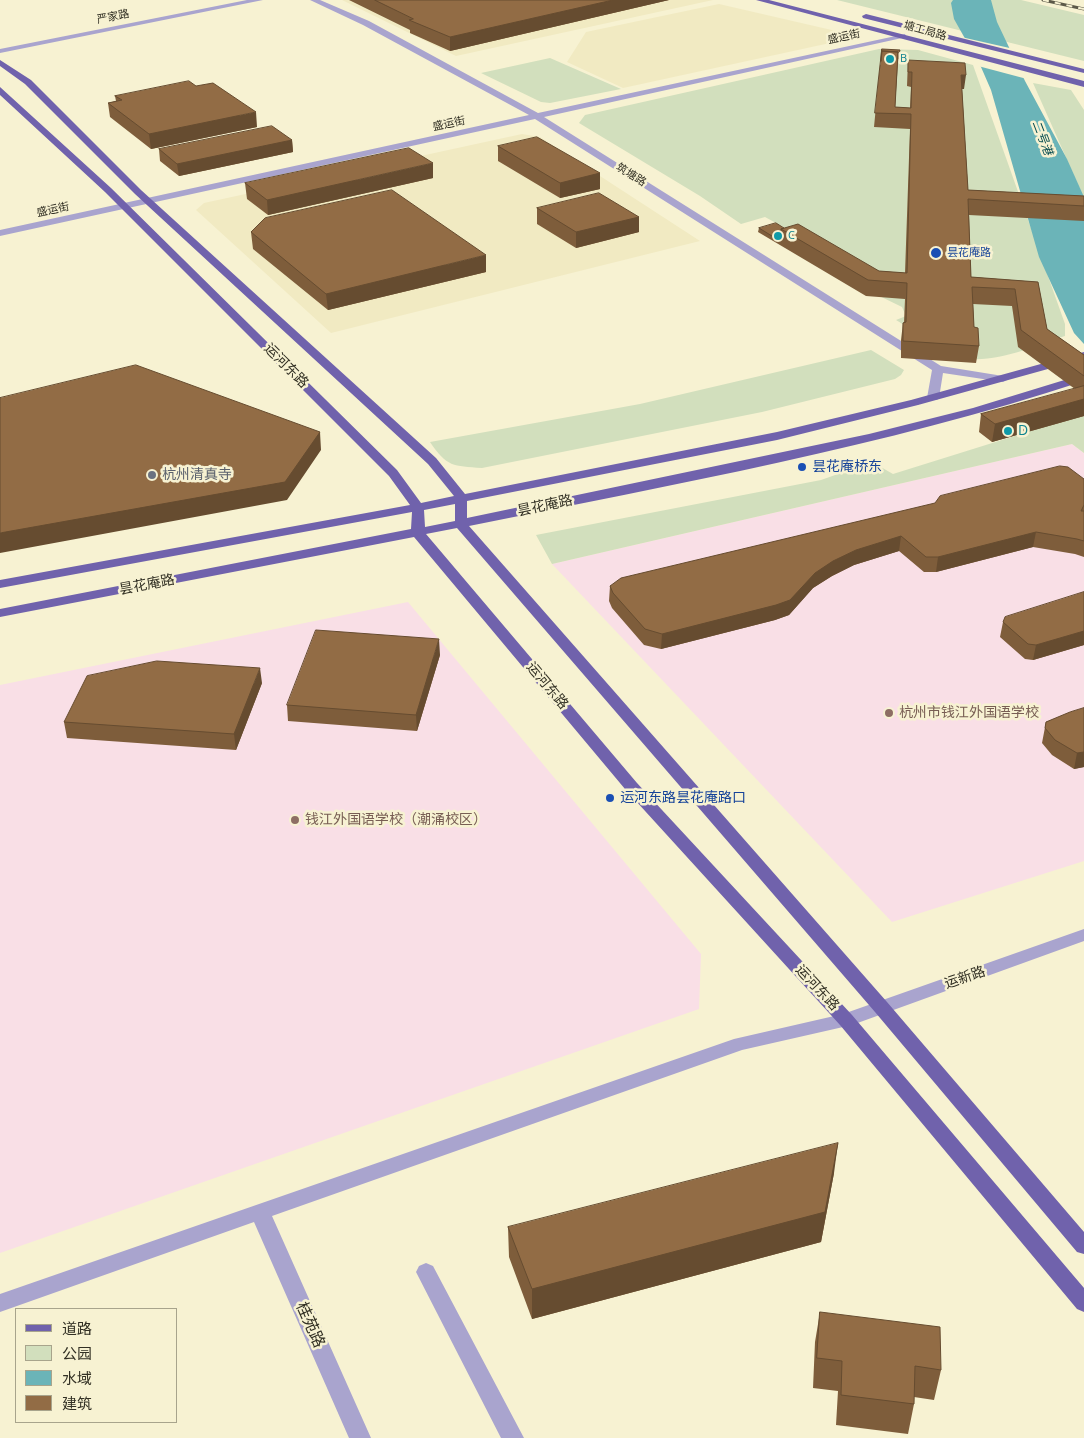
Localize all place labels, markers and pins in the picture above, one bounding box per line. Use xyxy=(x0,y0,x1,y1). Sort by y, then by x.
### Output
place label: B xyxy=(900,52,907,66)
marker: B xyxy=(884,53,896,65)
place label: C xyxy=(788,229,795,243)
marker: C xyxy=(772,230,784,242)
marker: 昙花庵路 xyxy=(929,246,943,260)
place label: 昙花庵路 xyxy=(947,246,991,260)
place label: D xyxy=(1018,423,1028,439)
marker: D xyxy=(1002,425,1014,437)
place label: 昙花庵桥东 xyxy=(812,459,882,475)
marker: 昙花庵桥东 xyxy=(796,461,808,473)
place label: 杭州清真寺 xyxy=(162,467,232,483)
marker: 杭州清真寺 xyxy=(146,469,158,481)
place label: 杭州市钱江外国语学校 xyxy=(899,705,1039,721)
marker: 杭州市钱江外国语学校 xyxy=(883,707,895,719)
place label: 运河东路昙花庵路口 xyxy=(620,790,746,806)
marker: 运河东路昙花庵路口 xyxy=(604,792,616,804)
place label: 钱江外国语学校（潮涌校区） xyxy=(305,812,487,828)
marker: 钱江外国语学校（潮涌校区） xyxy=(289,814,301,826)

